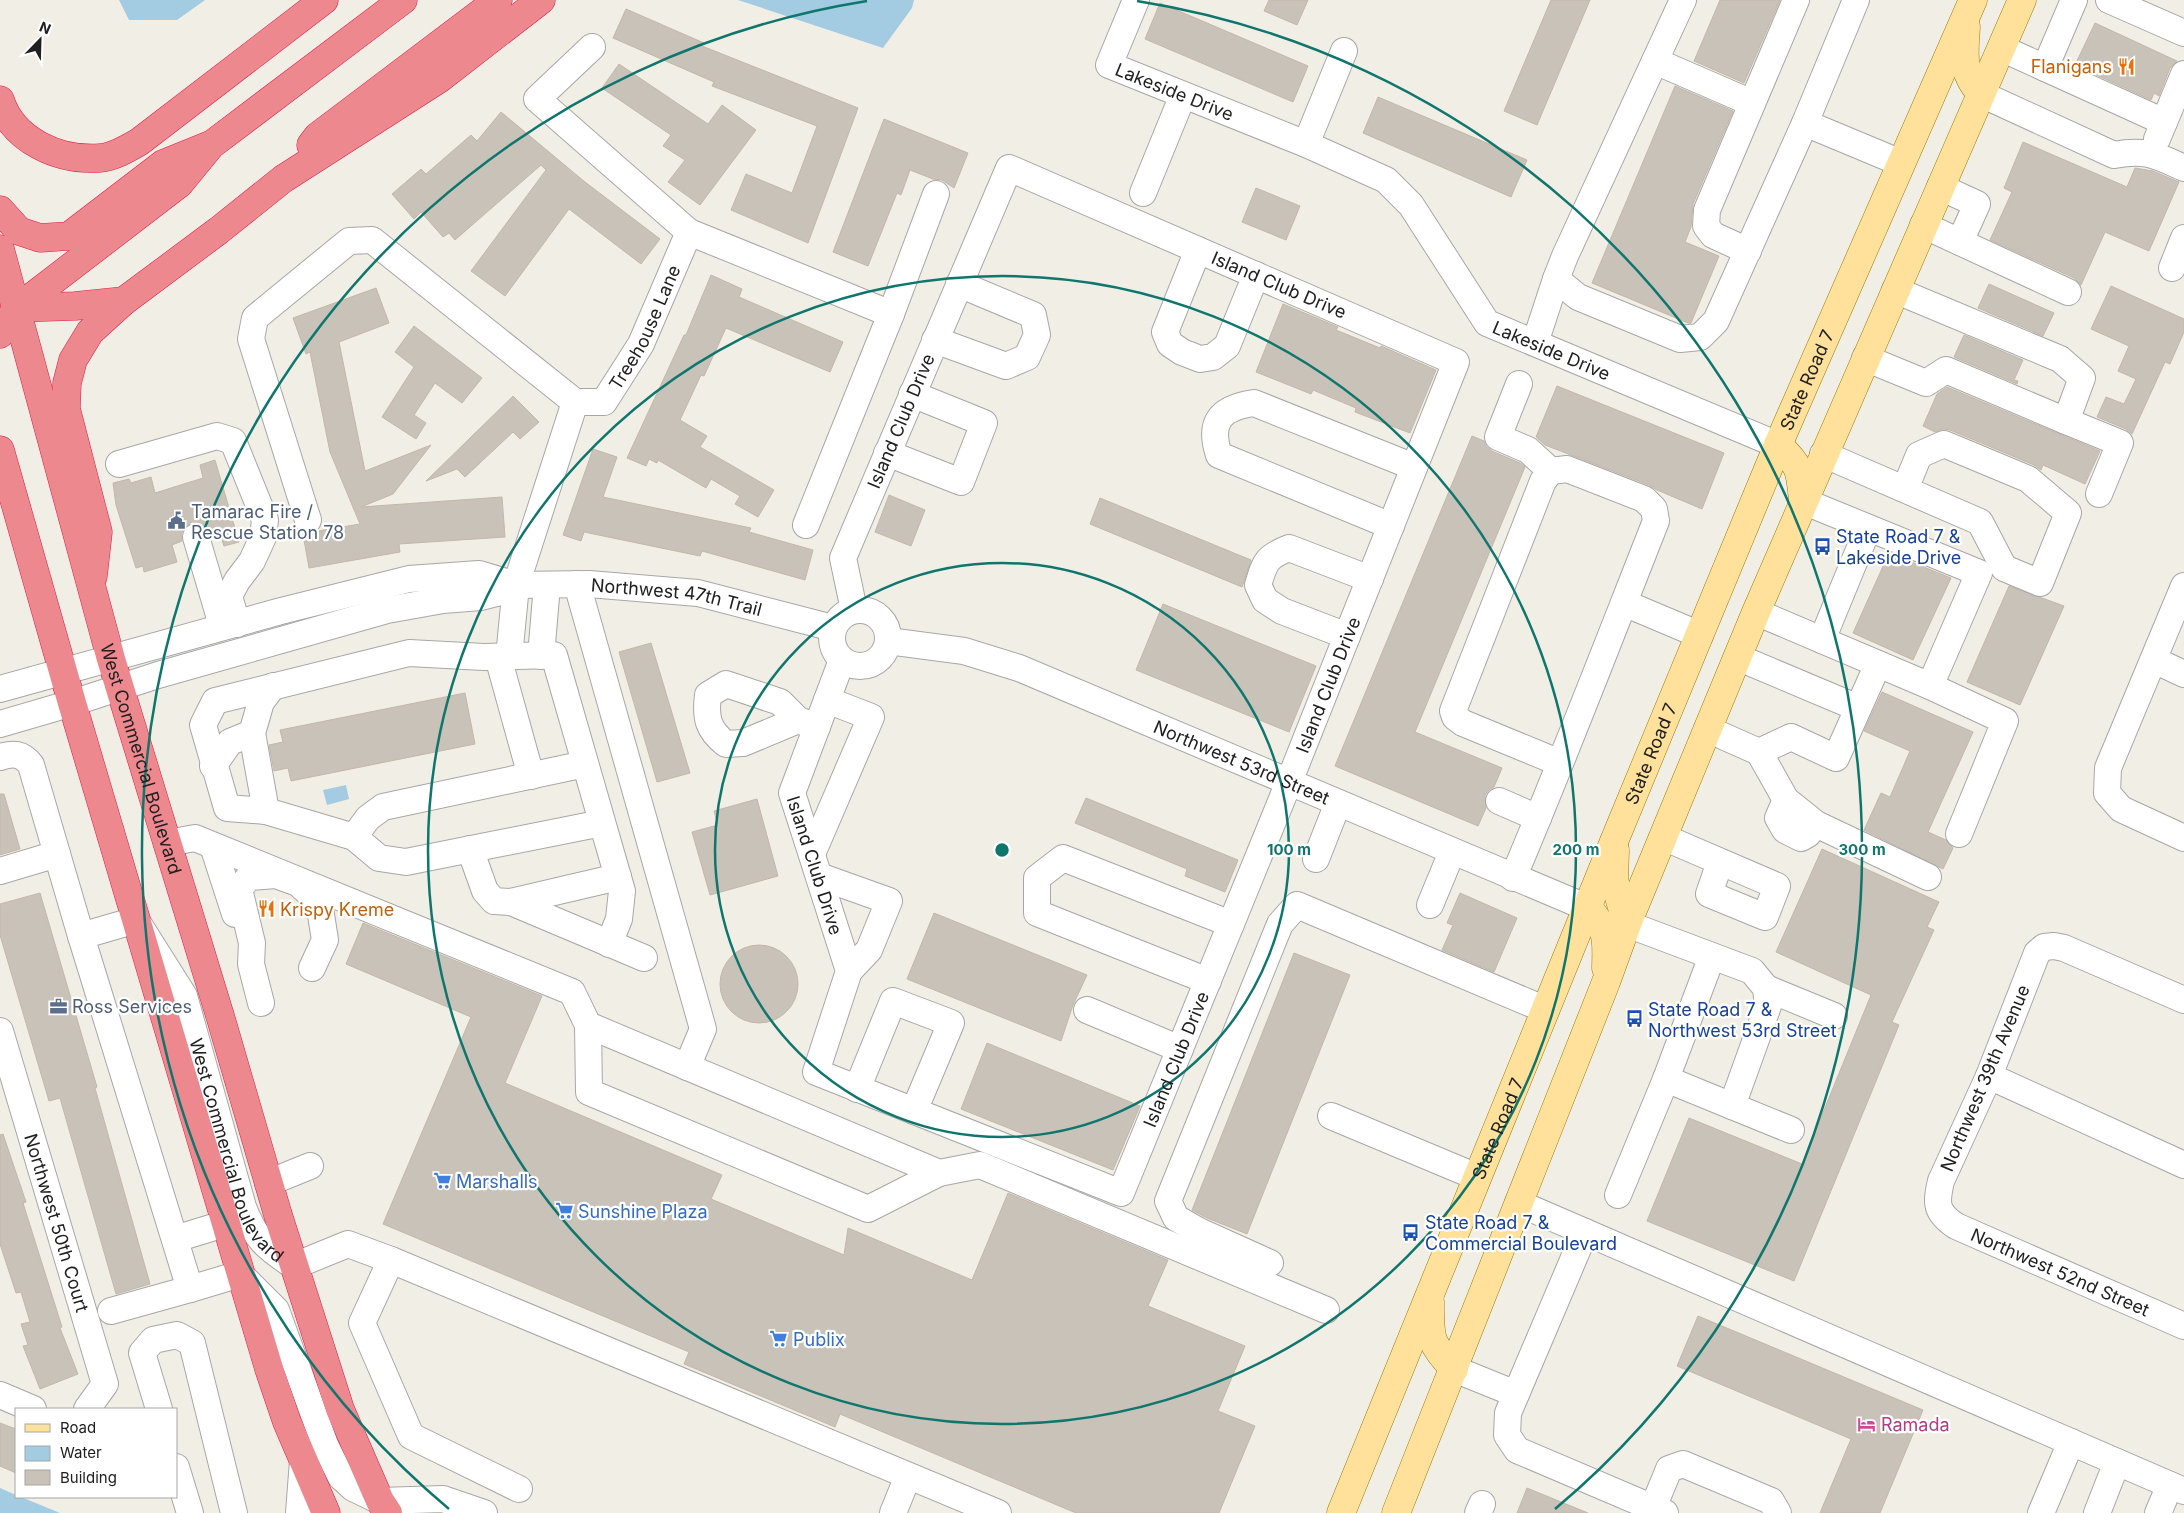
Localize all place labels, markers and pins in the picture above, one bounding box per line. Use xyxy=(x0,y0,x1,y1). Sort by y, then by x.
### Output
place label: Flanigans xyxy=(2031,56,2112,77)
restaurant icon: Flanigans xyxy=(2116,56,2136,76)
place label: Tamarac Fire / Rescue Station 78 xyxy=(191,501,344,543)
public building icon: Tamarac Fire / Rescue Station 78 xyxy=(167,511,187,531)
place label: State Road 7 & Lakeside Drive xyxy=(1836,526,1961,568)
bus stop icon: State Road 7 & Lakeside Drive xyxy=(1812,536,1832,556)
centre of rings xyxy=(993,841,1011,859)
restaurant icon: Krispy Kreme xyxy=(256,899,276,919)
place label: Krispy Kreme xyxy=(280,899,394,920)
office icon: Ross Services xyxy=(48,996,68,1016)
place label: Ross Services xyxy=(72,996,192,1017)
place label: State Road 7 & Northwest 53rd Street xyxy=(1648,999,1837,1041)
bus stop icon: State Road 7 & Northwest 53rd Street xyxy=(1624,1009,1644,1029)
supermarket icon: Marshalls xyxy=(432,1171,452,1191)
place label: Marshalls xyxy=(456,1171,538,1192)
supermarket icon: Sunshine Plaza xyxy=(554,1201,574,1221)
place label: Sunshine Plaza xyxy=(578,1201,708,1222)
place label: State Road 7 & Commercial Boulevard xyxy=(1425,1212,1617,1254)
bus stop icon: State Road 7 & Commercial Boulevard xyxy=(1401,1222,1421,1242)
supermarket icon: Publix xyxy=(769,1329,789,1349)
place label: Publix xyxy=(793,1329,845,1350)
hotel icon: Ramada xyxy=(1857,1414,1877,1434)
place label: Ramada xyxy=(1881,1414,1950,1435)

